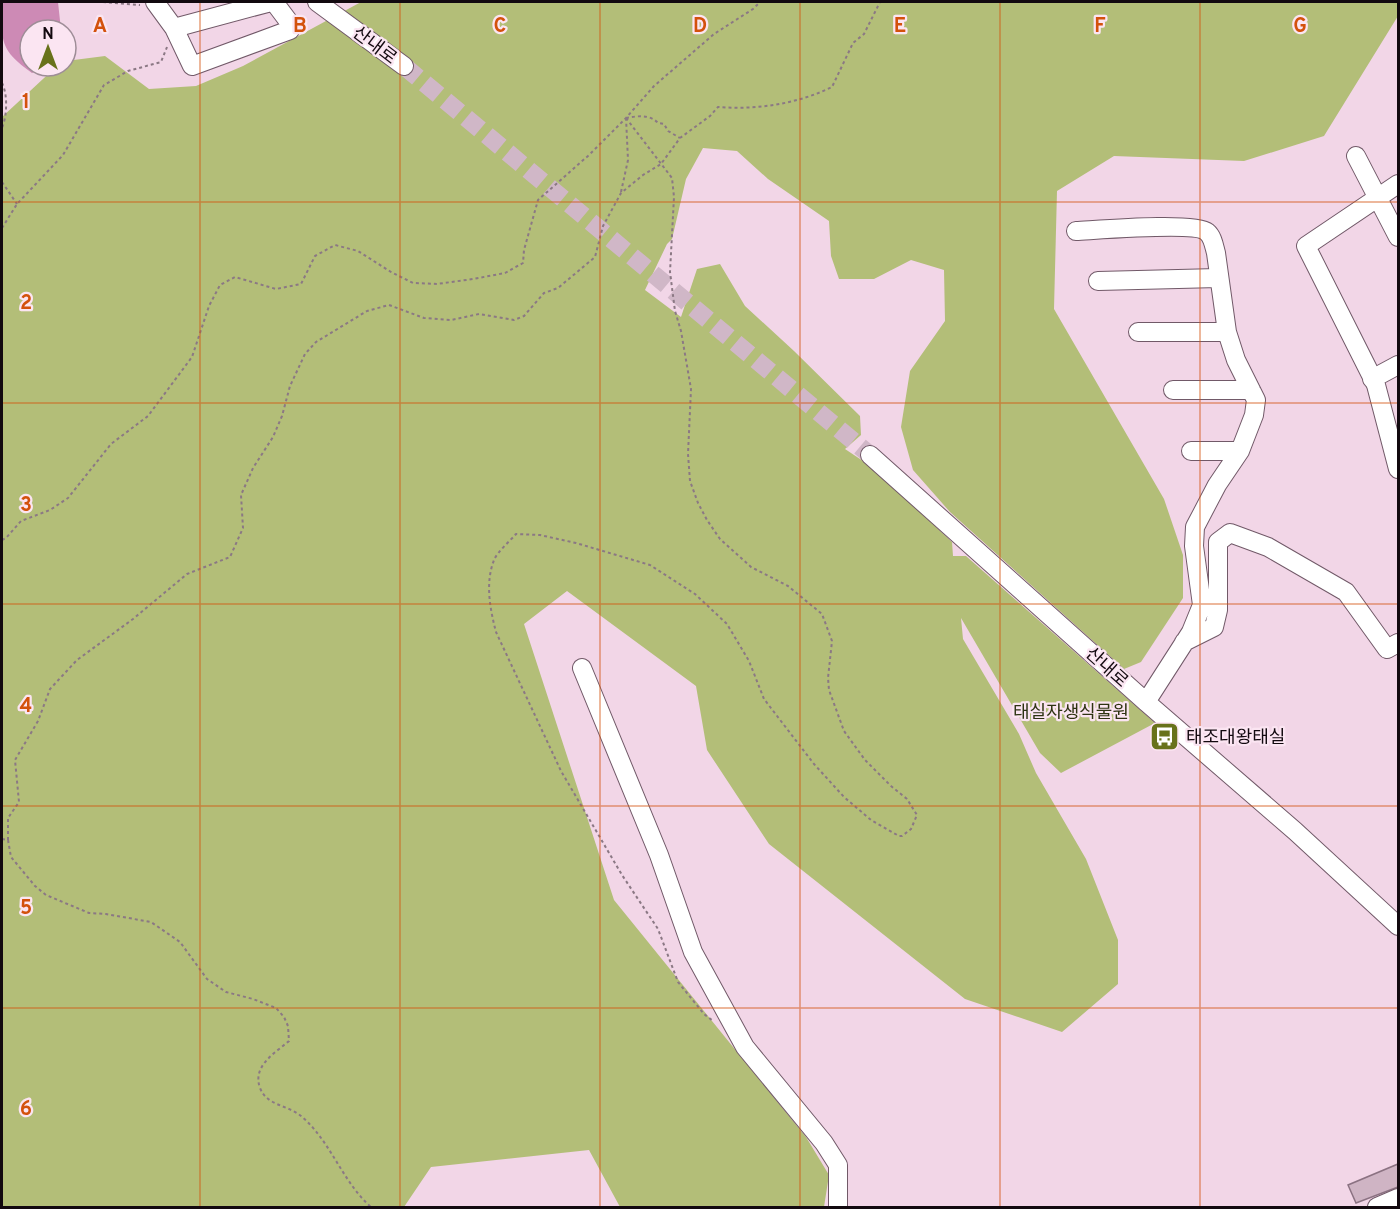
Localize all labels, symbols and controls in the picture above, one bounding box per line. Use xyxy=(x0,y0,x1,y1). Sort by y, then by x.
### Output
text: A xyxy=(93,14,107,40)
text: B xyxy=(293,14,307,40)
text: C xyxy=(494,14,506,40)
text: D xyxy=(693,14,707,40)
text: E xyxy=(894,14,906,40)
text: F xyxy=(1094,14,1106,40)
text: G xyxy=(1293,14,1307,40)
north arrow xyxy=(18,18,78,78)
street label: 산내로 xyxy=(347,22,401,70)
text: N xyxy=(42,25,54,45)
text: 1 xyxy=(22,90,30,116)
text: 2 xyxy=(20,291,32,317)
text: 3 xyxy=(20,493,32,519)
street label: 산내로 xyxy=(1080,643,1132,693)
text: 4 xyxy=(20,694,32,720)
park label: 태실자생식물원 xyxy=(1013,702,1129,725)
bus stop icon: 태조대왕태실 xyxy=(1149,721,1181,753)
place label: 태조대왕태실 xyxy=(1186,727,1285,750)
text: 5 xyxy=(20,896,32,922)
text: 6 xyxy=(20,1097,32,1123)

